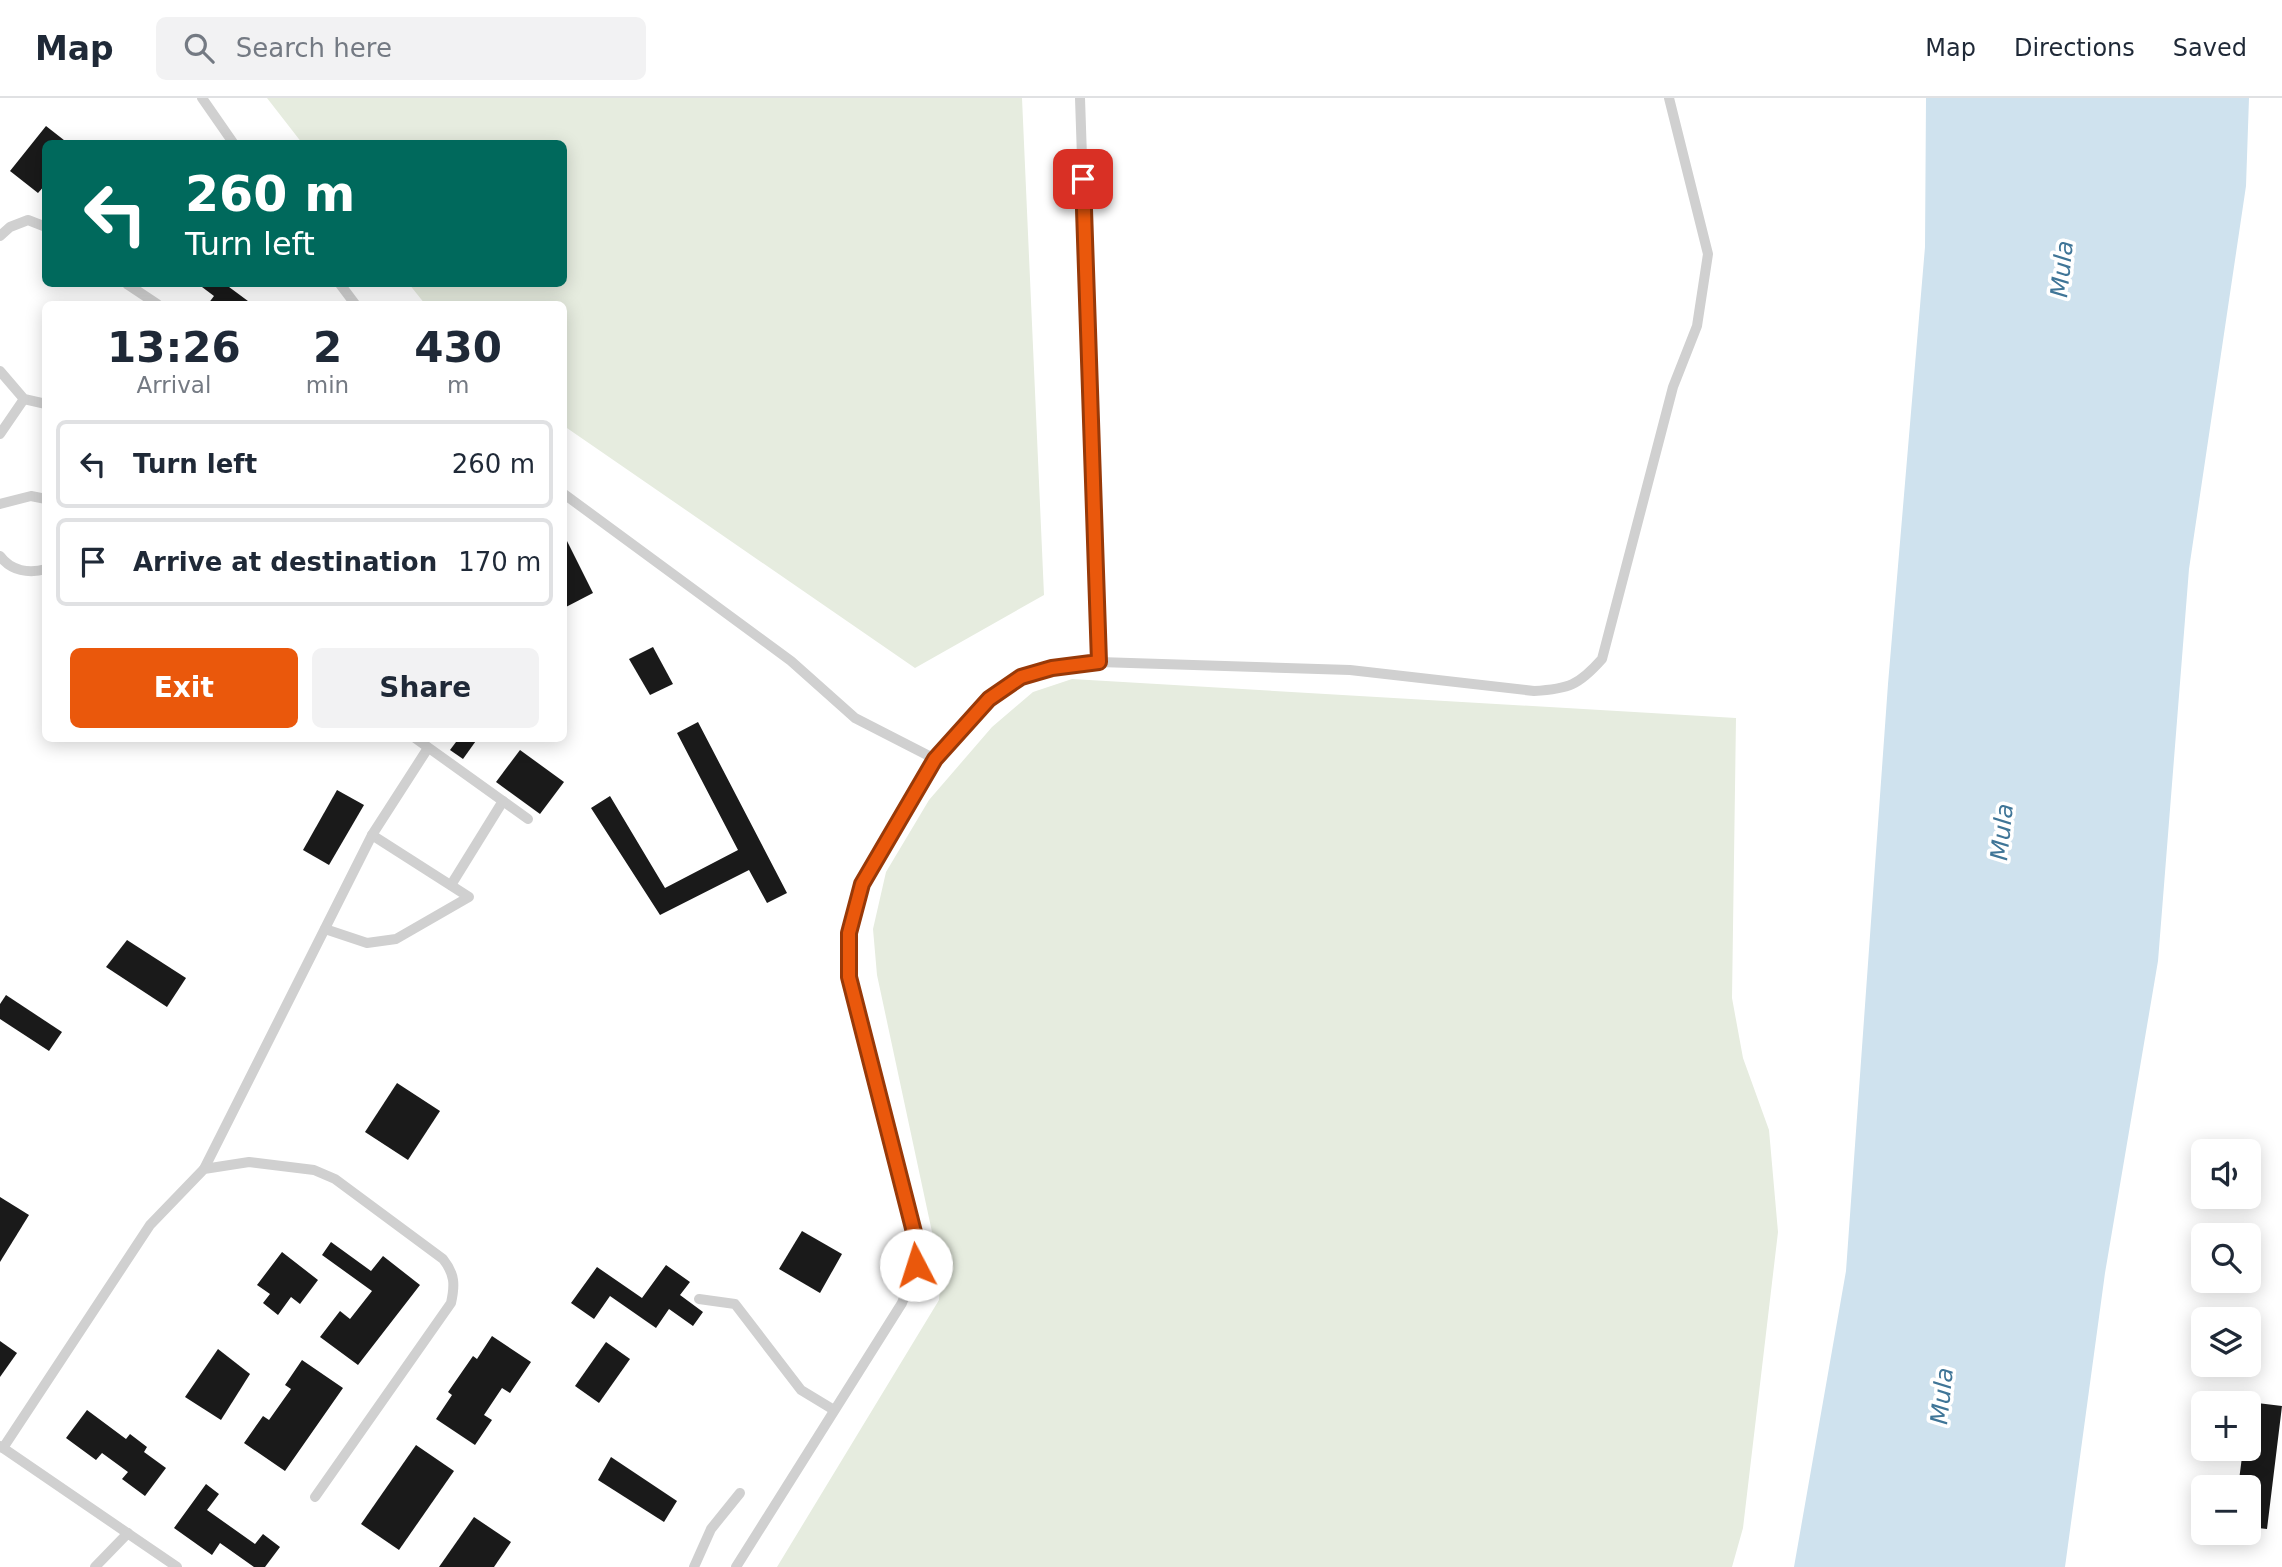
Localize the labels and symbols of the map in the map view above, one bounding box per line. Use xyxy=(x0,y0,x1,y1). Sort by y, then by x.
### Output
pin xyxy=(1053,149,1113,209)
water label: Mula xyxy=(2045,239,2079,299)
water label: Mula xyxy=(1985,802,2019,862)
position arrow xyxy=(879,1228,953,1302)
water label: Mula xyxy=(1925,1366,1959,1426)

